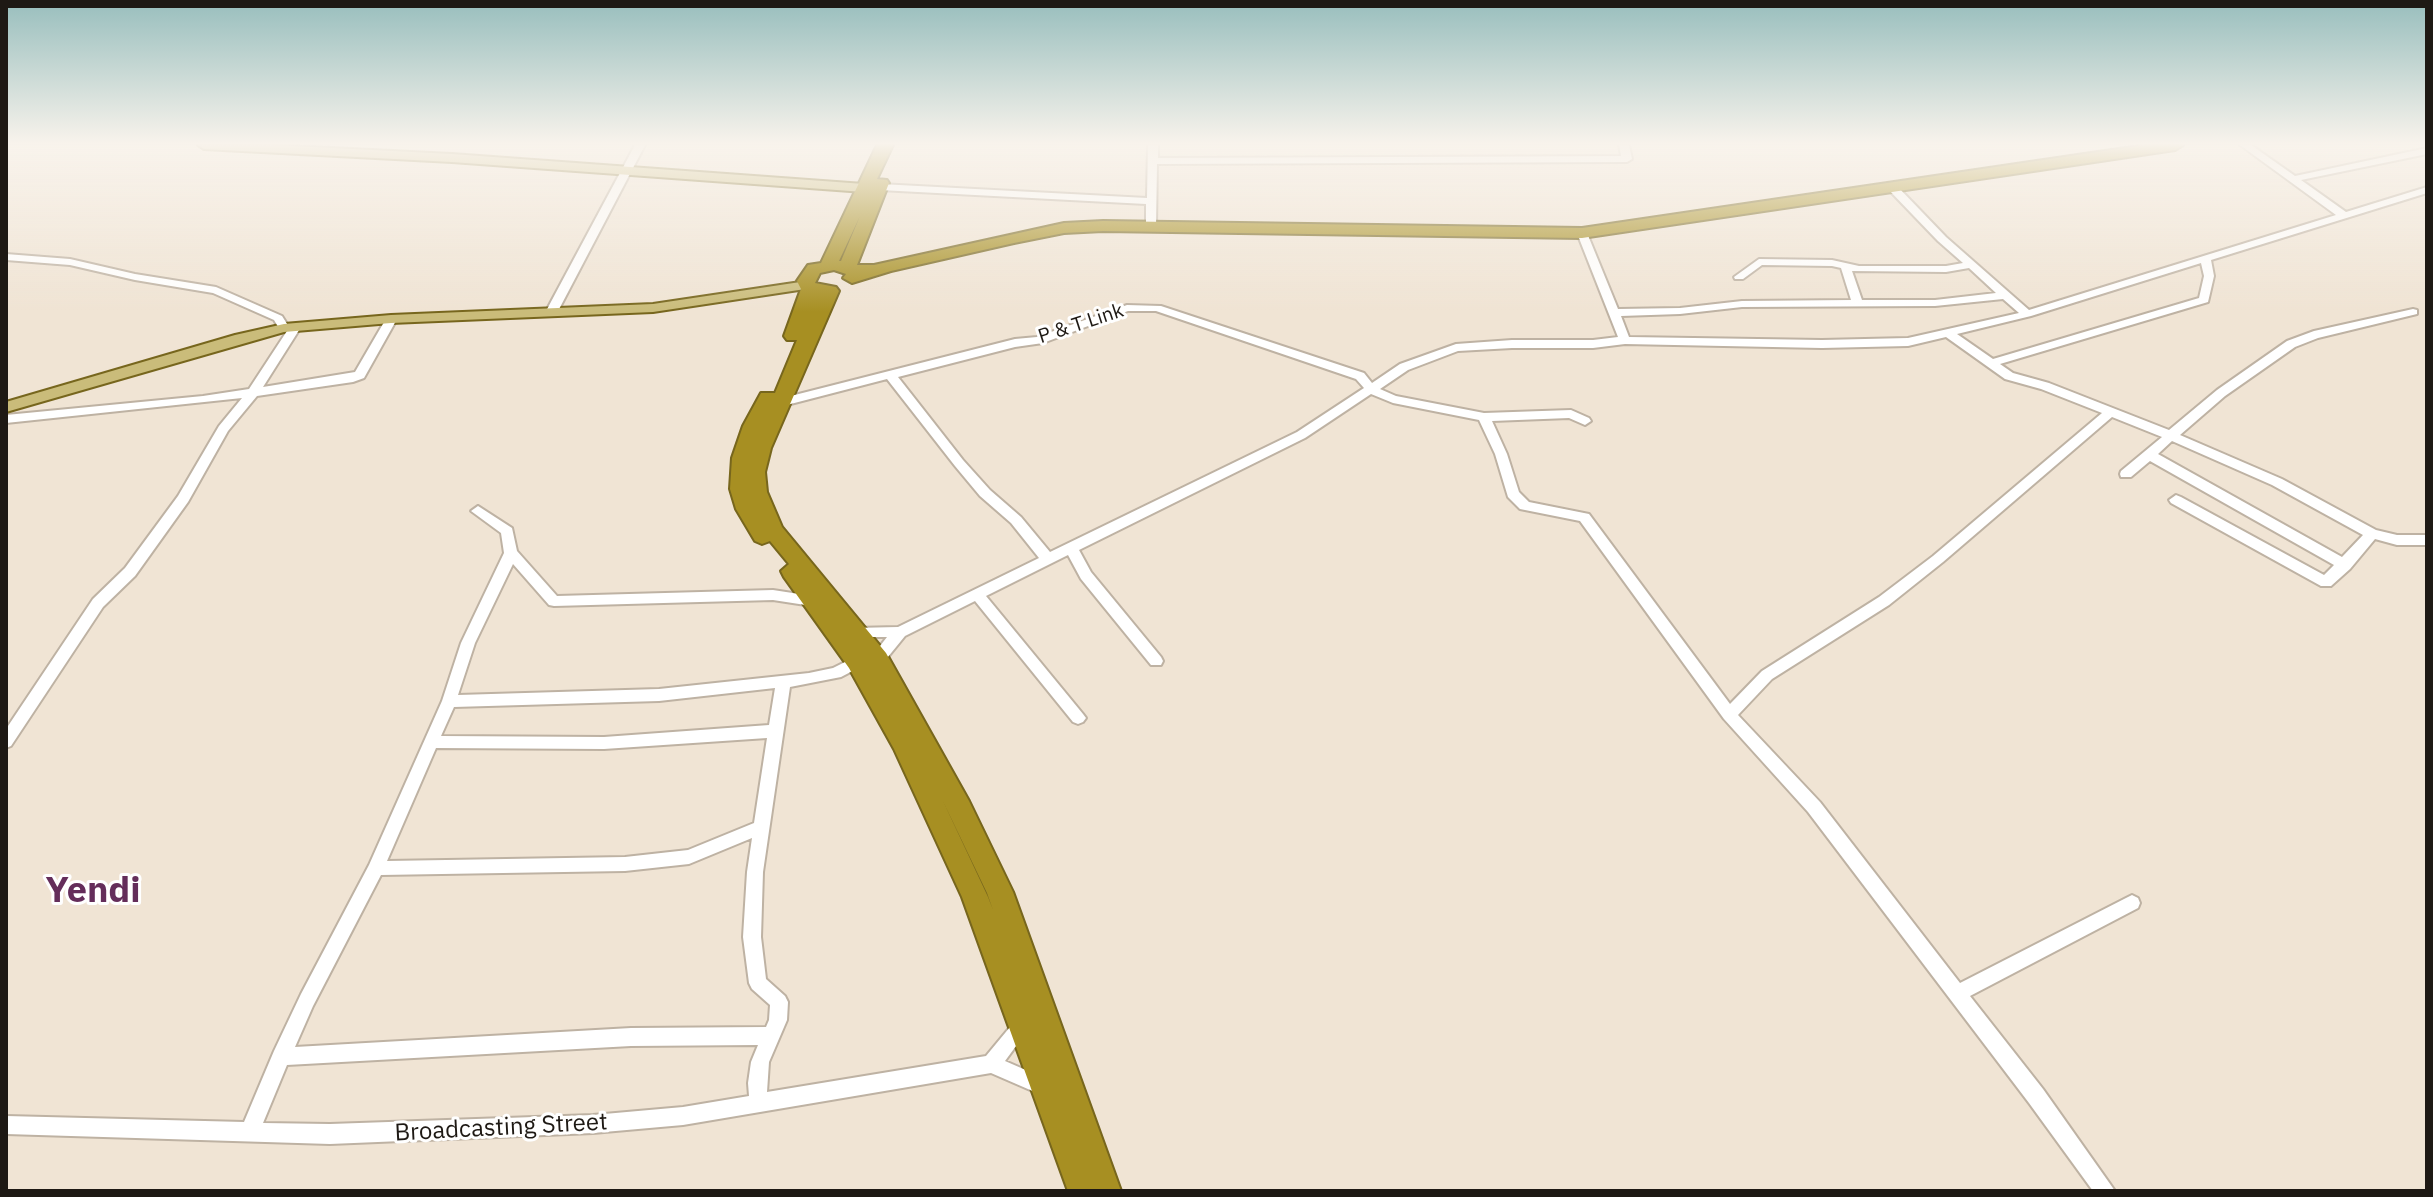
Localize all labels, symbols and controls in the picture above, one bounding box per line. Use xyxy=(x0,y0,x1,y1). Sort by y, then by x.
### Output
street label: P & T Link xyxy=(1035,299,1127,349)
district label: Yendi xyxy=(45,870,141,914)
street label: Broadcasting Street xyxy=(394,1108,608,1148)

